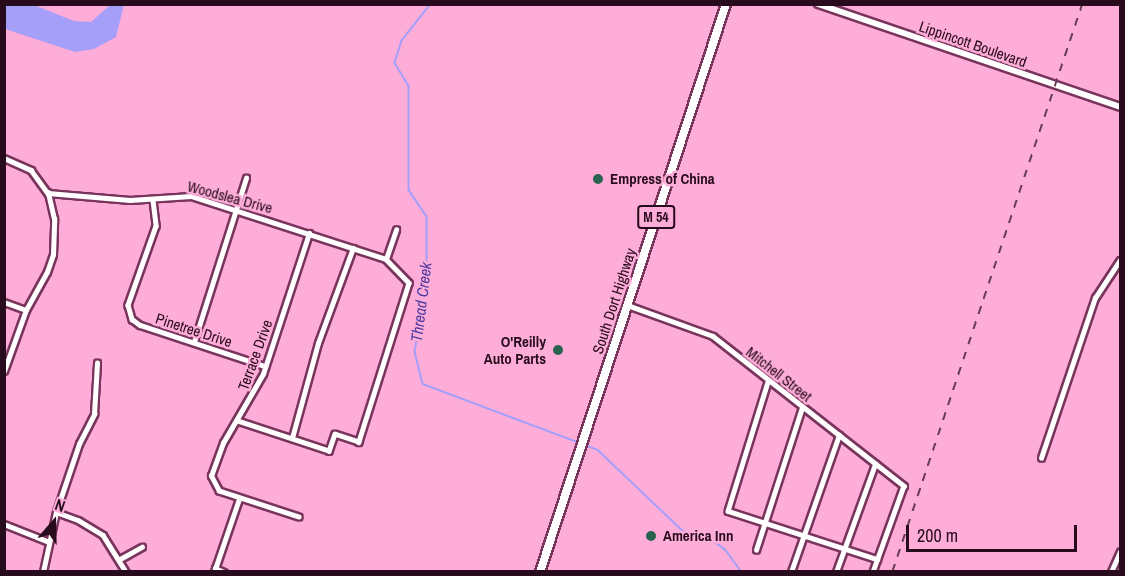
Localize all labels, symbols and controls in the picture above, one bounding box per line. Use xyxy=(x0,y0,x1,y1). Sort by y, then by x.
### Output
street label: Lippincott Boulevard xyxy=(917,17,1029,71)
place label: Empress of China xyxy=(610,170,715,188)
marker: Empress of China xyxy=(591,172,605,186)
street label: Woodslea Drive xyxy=(186,177,274,217)
road number: M 54 xyxy=(636,206,676,228)
street label: South Dort Highway xyxy=(588,246,640,356)
water label: Thread Creek xyxy=(407,261,435,343)
street label: Pinetree Drive xyxy=(154,309,234,351)
street label: Terrace Drive xyxy=(234,317,276,393)
place label: O'Reilly Auto Parts xyxy=(484,332,546,367)
marker: O'Reilly Auto Parts xyxy=(551,343,565,357)
street label: Mitchell Street xyxy=(742,343,816,405)
north arrow xyxy=(24,492,84,552)
text: N xyxy=(52,493,68,517)
scale bar xyxy=(909,513,1080,551)
text: 200 m xyxy=(917,523,958,548)
place label: America Inn xyxy=(663,527,733,545)
marker: America Inn xyxy=(644,529,658,543)

